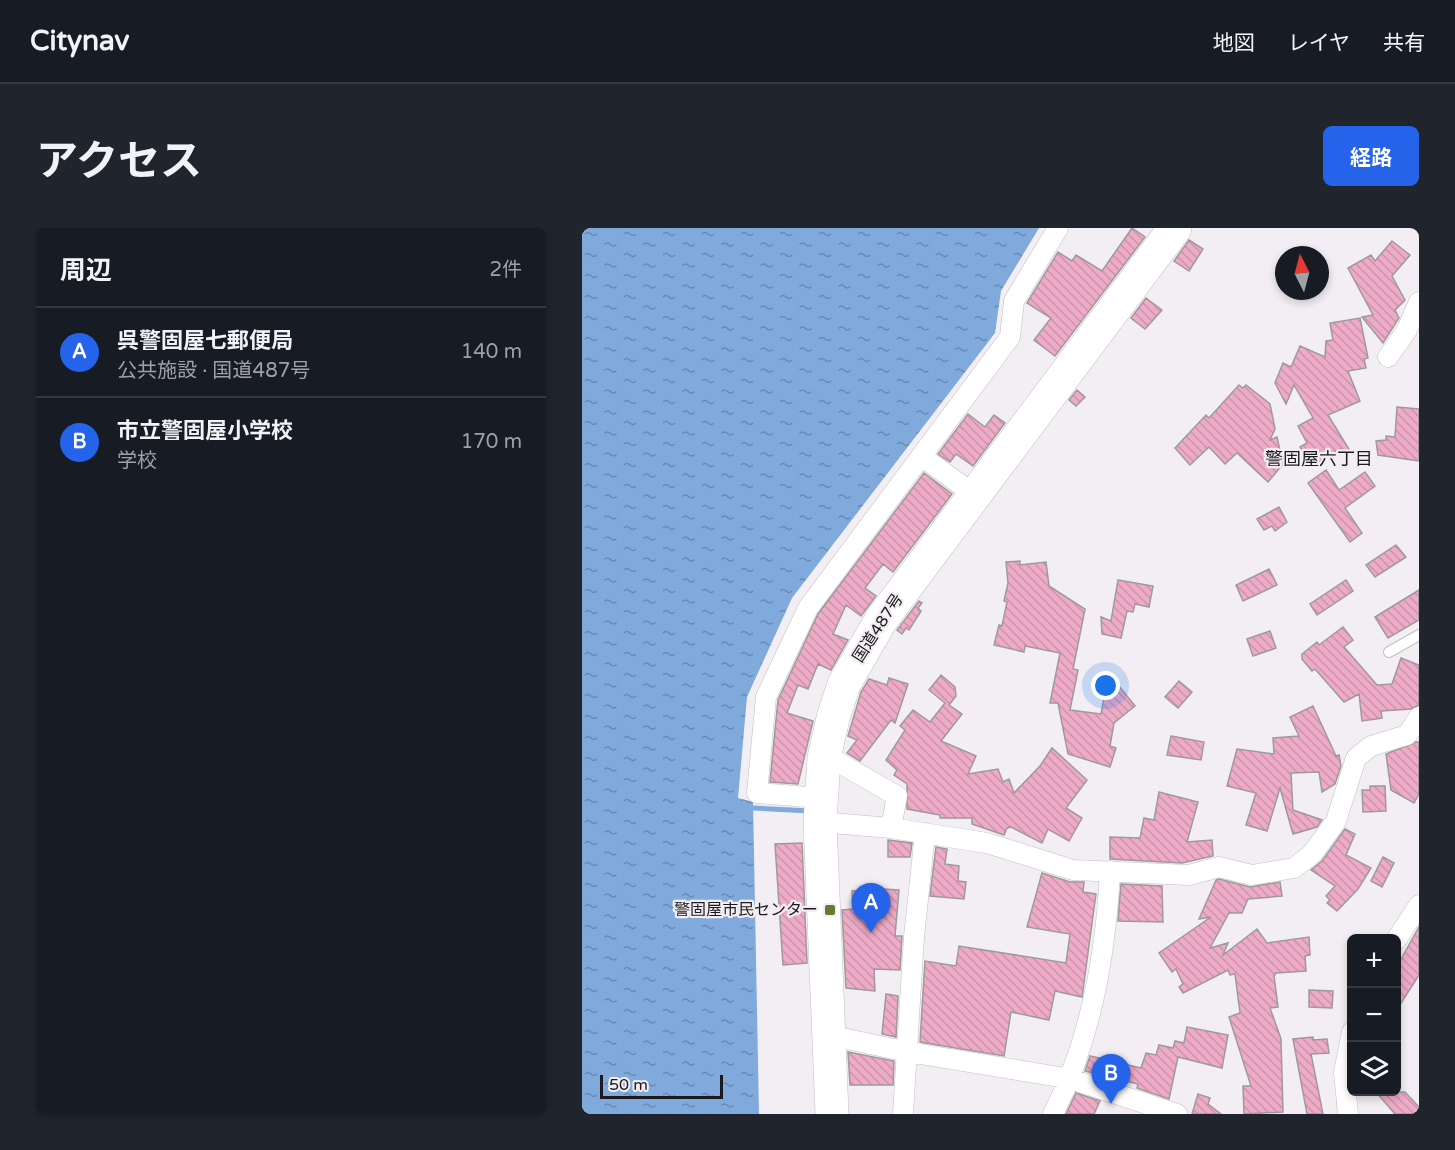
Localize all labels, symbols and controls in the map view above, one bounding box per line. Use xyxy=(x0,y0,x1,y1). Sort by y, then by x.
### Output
text: Citynav xyxy=(30,24,129,58)
text: 地図 xyxy=(1213,31,1255,56)
text: レイヤ xyxy=(1288,31,1350,56)
text: 共有 xyxy=(1383,31,1425,56)
button: 経路 xyxy=(1323,126,1419,186)
text: アクセス xyxy=(36,136,202,187)
north arrow xyxy=(1275,246,1329,300)
text: 周辺 xyxy=(60,255,112,286)
text: 2件 xyxy=(489,258,522,282)
text: 呉警固屋七郵便局 xyxy=(117,328,293,354)
text: A xyxy=(72,340,87,364)
text: 140 m xyxy=(461,340,522,364)
text: 公共施設 · 国道487号 xyxy=(117,359,310,383)
text: 市立警固屋小学校 xyxy=(117,418,293,444)
text: B xyxy=(73,430,86,454)
text: 170 m xyxy=(461,430,522,454)
district label: 警固屋六丁目 xyxy=(1265,448,1373,470)
text: 学校 xyxy=(117,449,157,473)
street label: 国道487号 xyxy=(848,590,908,666)
your location xyxy=(1091,671,1120,700)
pin: A xyxy=(852,884,890,933)
place label: 警固屋市民センター xyxy=(674,900,818,920)
marker: 警固屋市民センター xyxy=(823,903,837,917)
map controls xyxy=(1347,934,1401,1096)
button: + xyxy=(1347,934,1401,988)
button: − xyxy=(1347,988,1401,1042)
button: layers xyxy=(1347,1042,1401,1096)
pin: B xyxy=(1092,1054,1130,1104)
scale bar xyxy=(600,1072,723,1100)
text: 50 m xyxy=(609,1075,648,1095)

